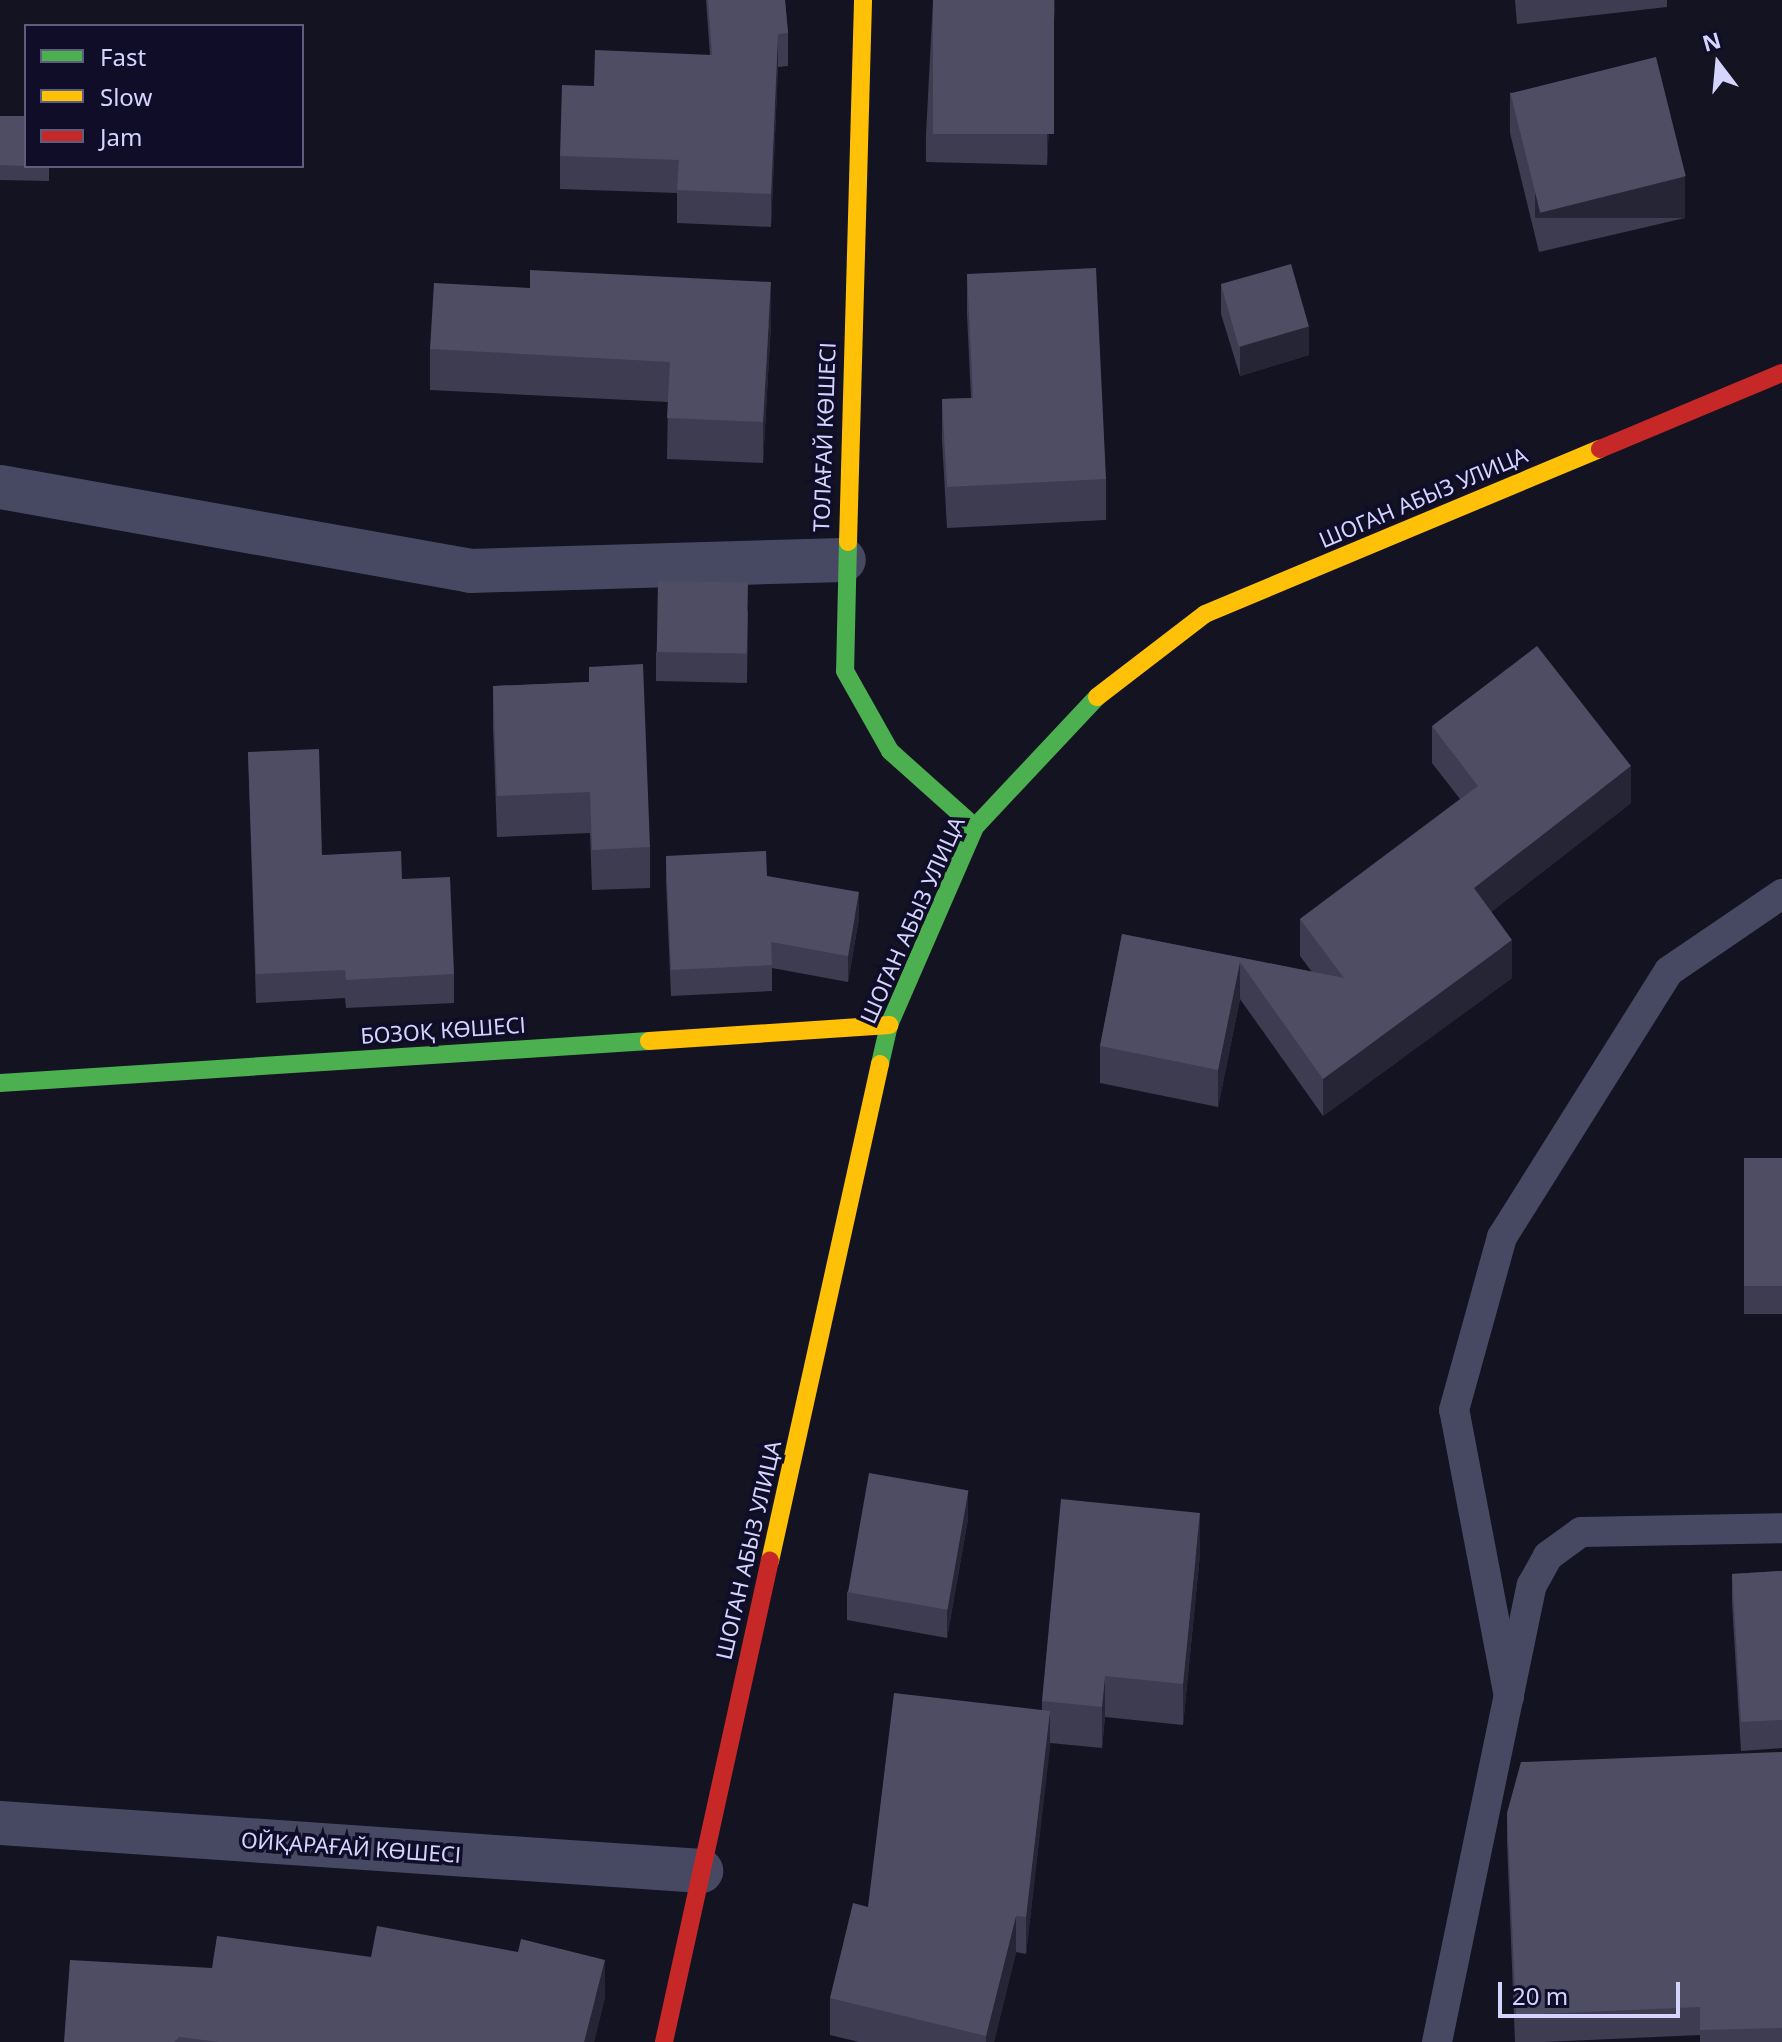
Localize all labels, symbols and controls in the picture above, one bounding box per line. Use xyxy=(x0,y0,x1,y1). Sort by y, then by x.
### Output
legend xyxy=(24,24,304,168)
north arrow xyxy=(1678,24,1758,104)
text: N xyxy=(1699,24,1724,58)
text: Fast xyxy=(100,40,146,73)
text: Slow xyxy=(100,80,152,113)
text: Jam xyxy=(100,120,142,153)
street label: ТОЛАҒАЙ КӨШЕСІ xyxy=(807,342,841,532)
street label: ШОГАН АБЫЗ УЛИЦА xyxy=(1315,441,1531,553)
street label: ШОГАН АБЫЗ УЛИЦА xyxy=(854,812,970,1028)
street label: БОЗОҚ КӨШЕСІ xyxy=(359,1011,527,1049)
street label: ШОГАН АБЫЗ УЛИЦА xyxy=(710,1438,786,1662)
street label: ОЙҚАРАҒАЙ КӨШЕСІ xyxy=(240,1826,462,1868)
scale bar xyxy=(1502,1966,1684,2016)
text: 20 m xyxy=(1512,1979,1568,2012)

